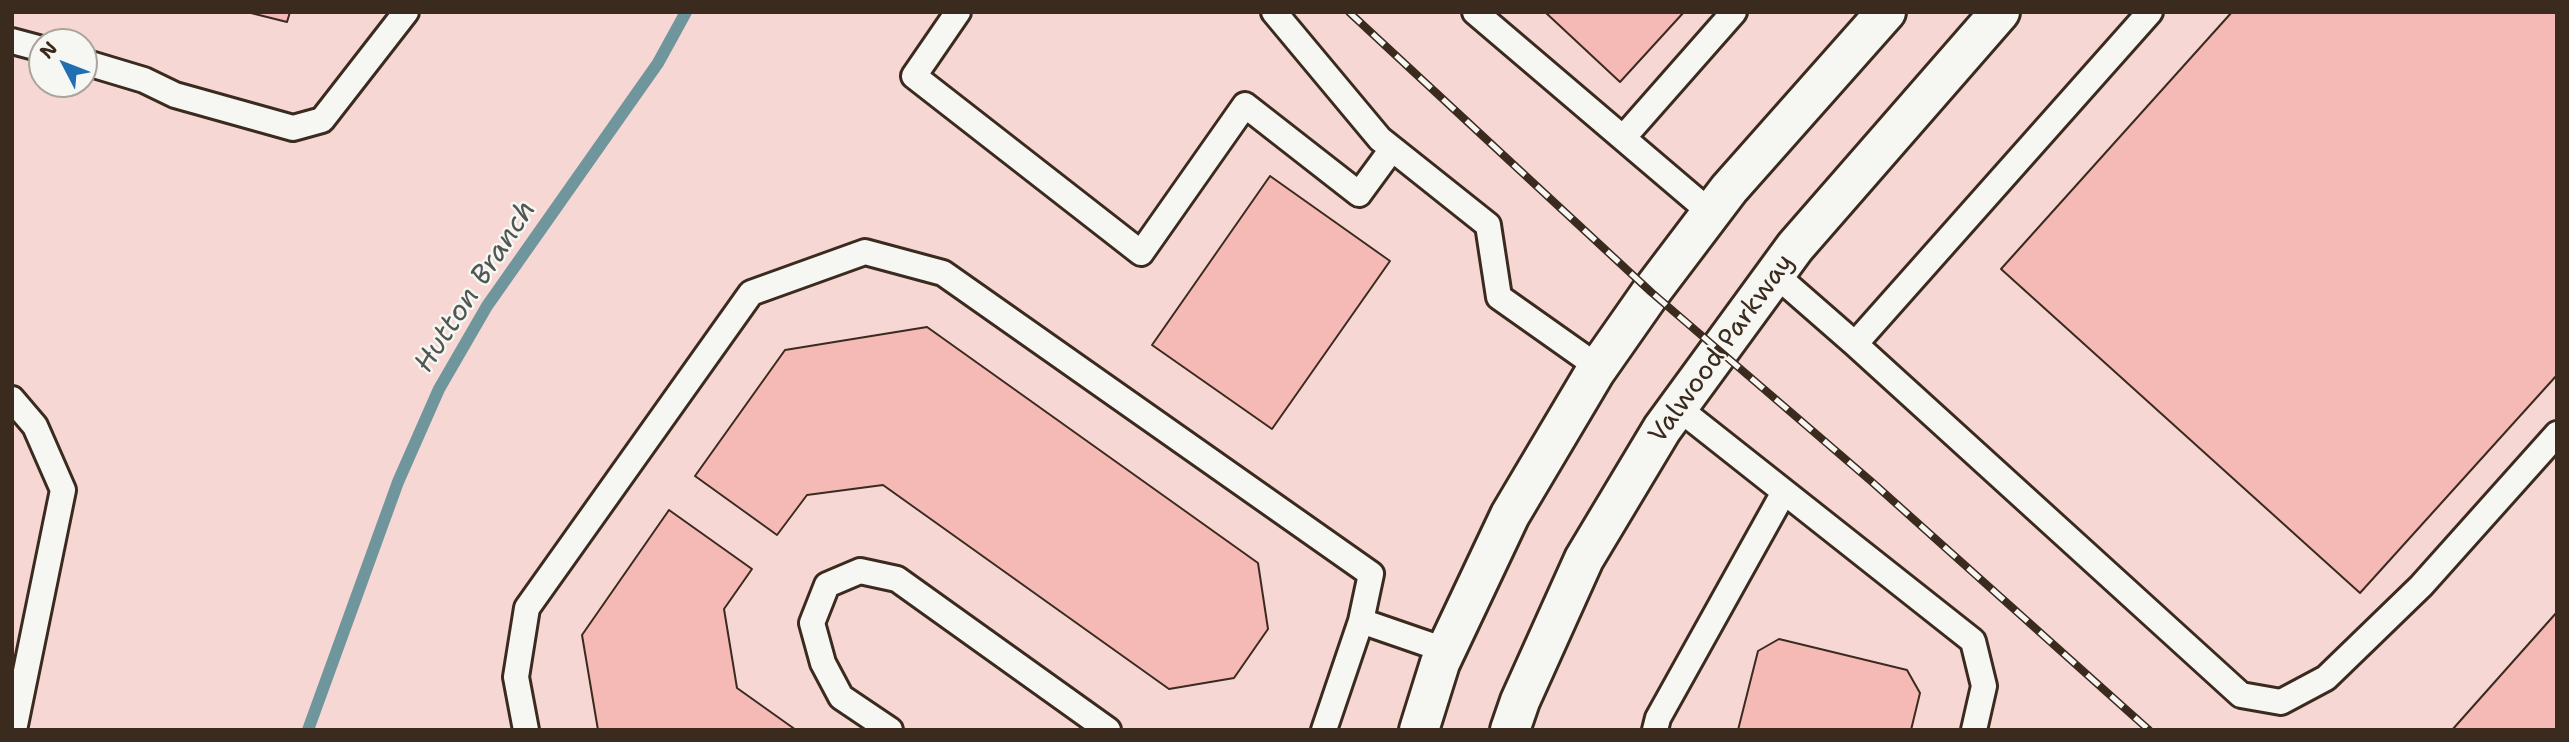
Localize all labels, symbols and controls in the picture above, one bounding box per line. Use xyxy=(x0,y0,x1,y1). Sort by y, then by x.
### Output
north arrow xyxy=(28,28,98,98)
text: N xyxy=(34,36,63,64)
water label: Hutton Branch xyxy=(408,195,544,379)
street label: Valwood Parkway xyxy=(1643,248,1801,450)

